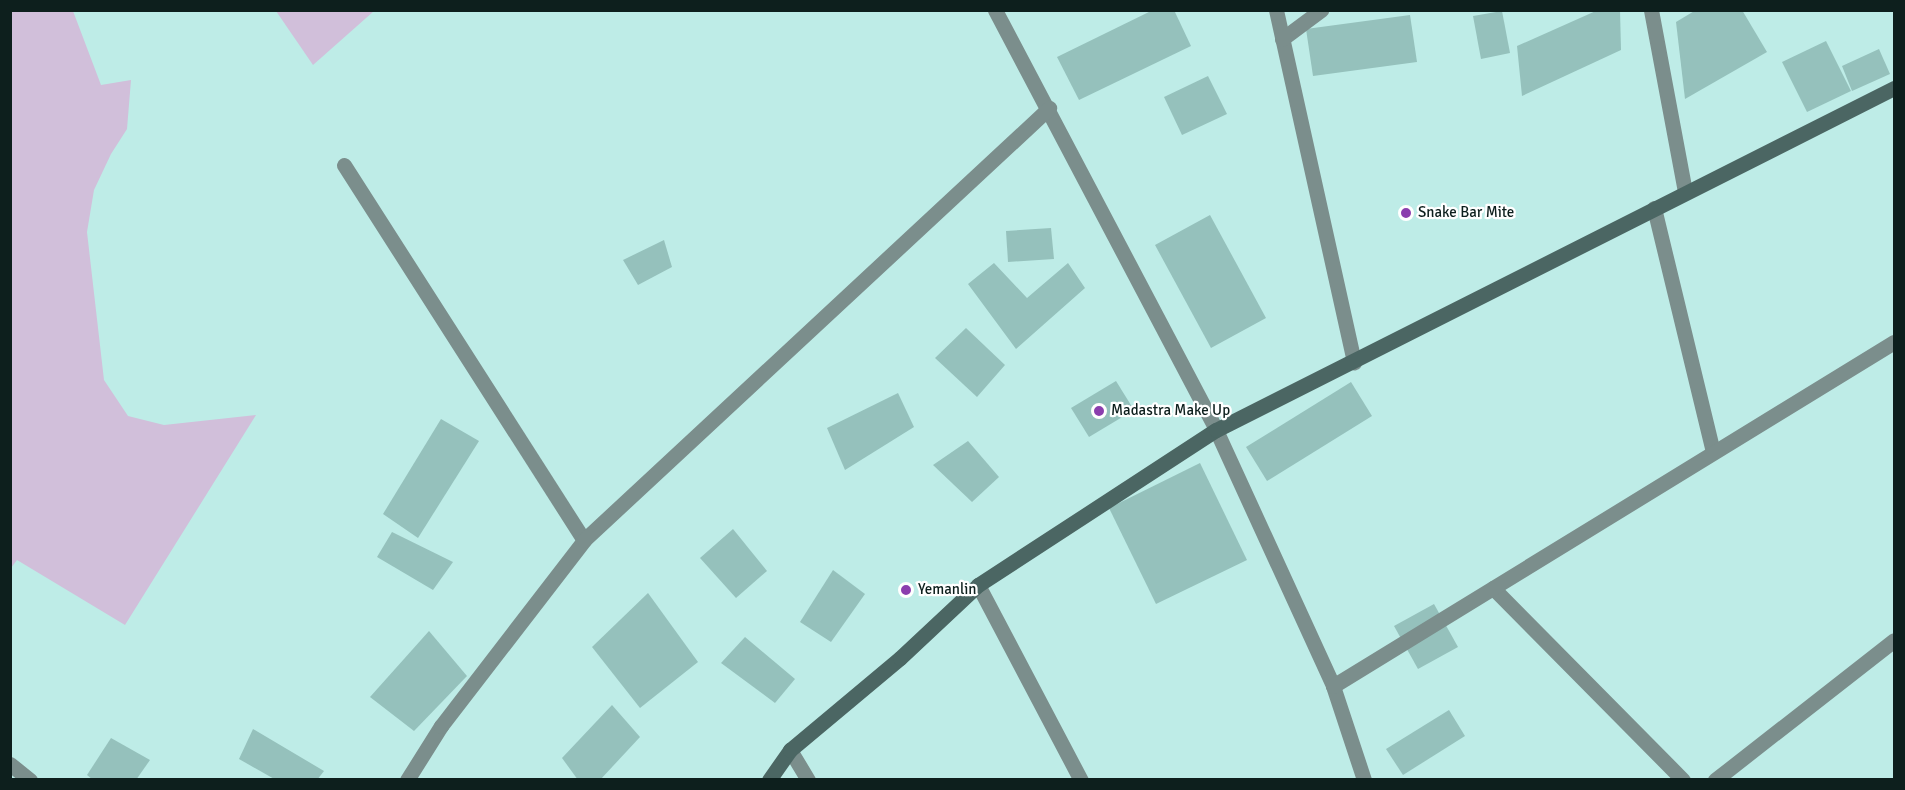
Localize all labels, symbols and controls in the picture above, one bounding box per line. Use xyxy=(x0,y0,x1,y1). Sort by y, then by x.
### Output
place label: Snake Bar Mite xyxy=(1418,204,1514,222)
marker: Snake Bar Mite xyxy=(1399,206,1413,220)
place label: Madastra Make Up xyxy=(1111,402,1230,420)
marker: Madastra Make Up xyxy=(1092,404,1106,418)
place label: Yemanlin xyxy=(918,581,977,599)
marker: Yemanlin xyxy=(899,583,913,597)

